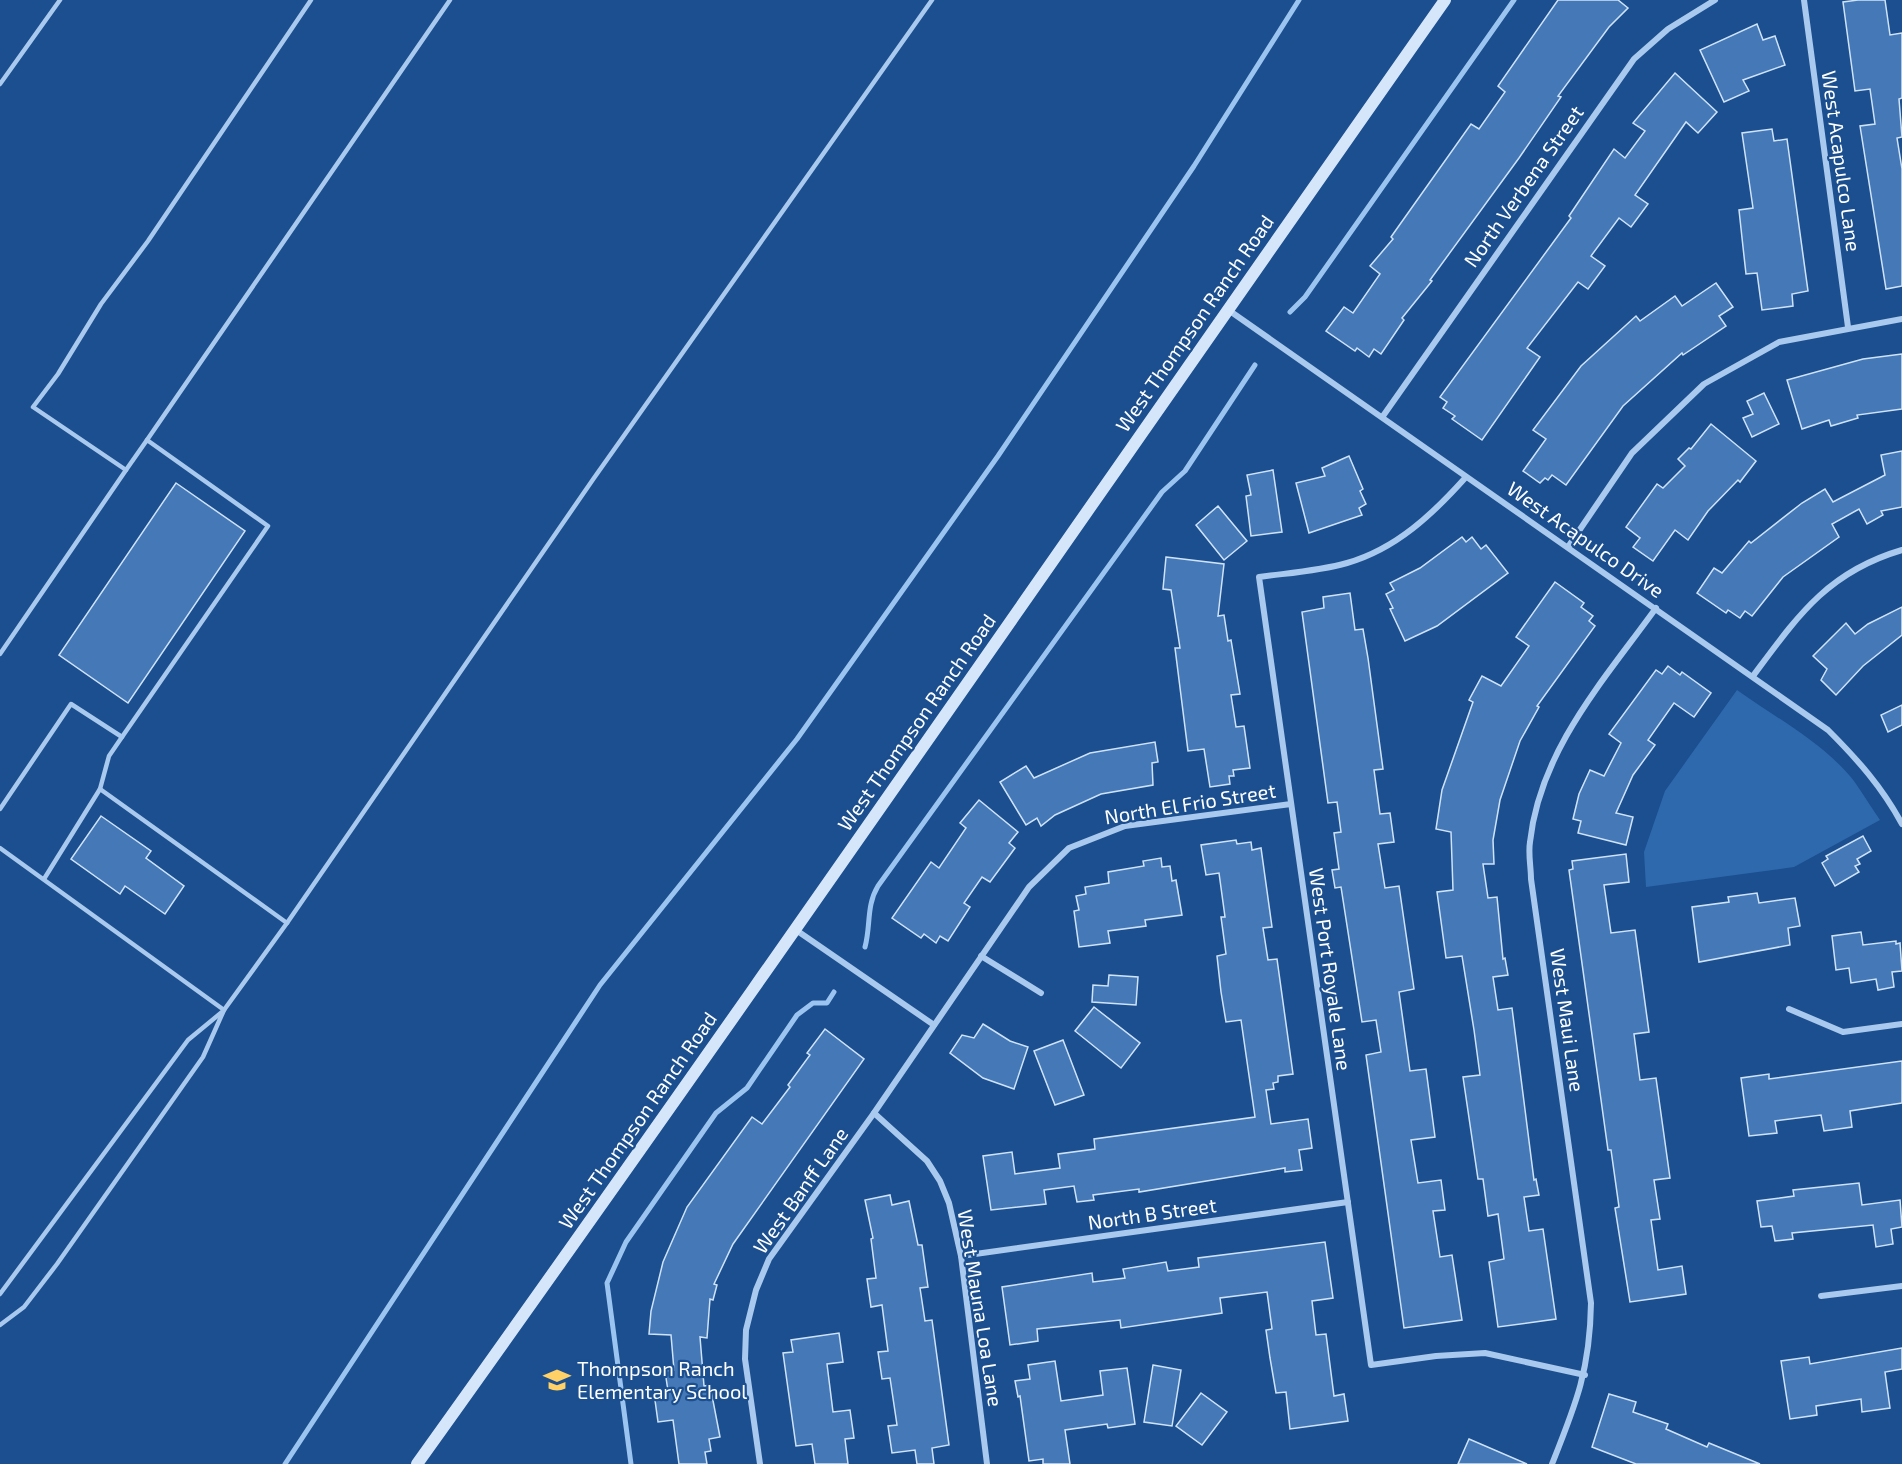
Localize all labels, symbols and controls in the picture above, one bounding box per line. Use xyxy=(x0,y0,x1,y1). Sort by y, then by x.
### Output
street label: West Acapulco Lane xyxy=(1817,69,1867,253)
street label: North Verbena Street xyxy=(1458,100,1588,271)
street label: West Thompson Ranch Road xyxy=(1110,210,1278,436)
street label: West Acapulco Drive xyxy=(1503,476,1669,602)
street label: West Thompson Ranch Road xyxy=(832,609,1000,835)
street label: North El Frio Street xyxy=(1103,778,1278,828)
street label: West Port Royale Lane xyxy=(1305,866,1357,1072)
street label: West Maui Lane xyxy=(1546,947,1590,1093)
street label: West Thompson Ranch Road xyxy=(553,1007,721,1233)
street label: West Banff Lane xyxy=(747,1122,853,1258)
street label: North B Street xyxy=(1086,1192,1218,1234)
street label: West Mauna Loa Lane xyxy=(954,1208,1008,1408)
place label: Thompson Ranch Elementary School xyxy=(577,1356,747,1403)
school or university icon: Thompson Ranch Elementary School xyxy=(542,1365,572,1395)

